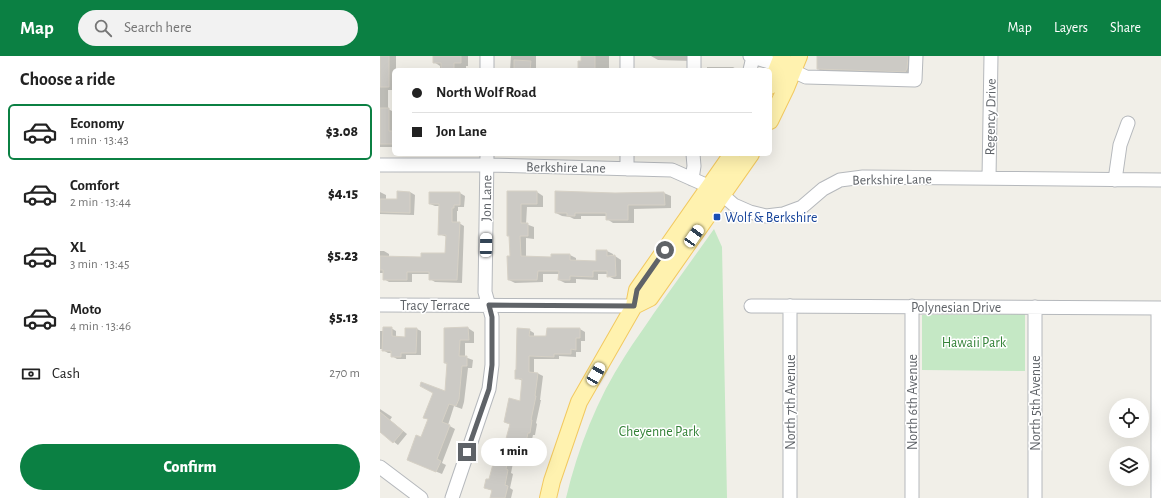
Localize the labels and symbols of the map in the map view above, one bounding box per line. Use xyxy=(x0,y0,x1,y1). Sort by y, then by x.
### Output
street label: Regency Drive xyxy=(983,78,999,156)
street label: Berkshire Lane xyxy=(526,160,606,176)
street label: Berkshire Lane xyxy=(852,172,932,188)
street label: Jon Lane xyxy=(480,175,494,221)
place label: Wolf & Berkshire xyxy=(725,211,817,225)
marker: Wolf & Berkshire xyxy=(712,212,722,222)
car xyxy=(682,223,706,249)
car xyxy=(480,233,492,257)
route start xyxy=(656,241,674,259)
street label: Tracy Terrace xyxy=(400,299,470,313)
street label: Polynesian Drive xyxy=(911,301,1001,315)
park label: Hawaii Park xyxy=(942,336,1007,350)
street label: North 7th Avenue xyxy=(784,354,798,450)
street label: North 6th Avenue xyxy=(906,354,920,450)
street label: North 5th Avenue xyxy=(1029,355,1043,451)
car xyxy=(585,361,607,387)
park label: Cheyenne Park xyxy=(619,425,700,439)
callout: 1 min xyxy=(481,438,547,466)
route end xyxy=(458,443,476,461)

